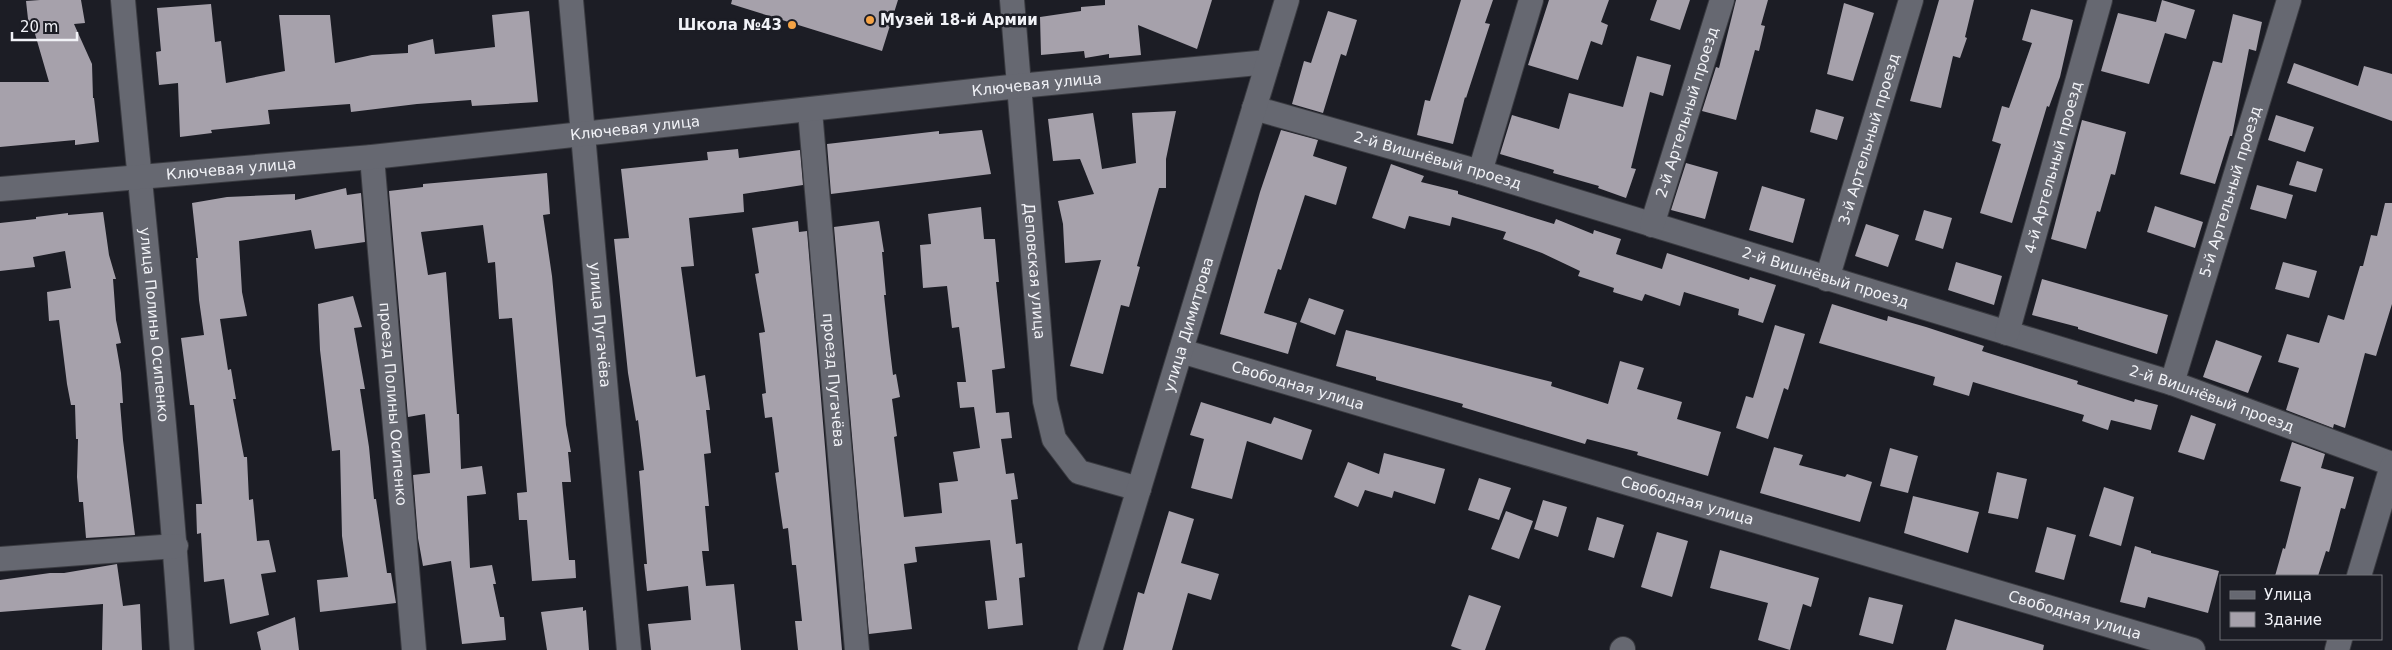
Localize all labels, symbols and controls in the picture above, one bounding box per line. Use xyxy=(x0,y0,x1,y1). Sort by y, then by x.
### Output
scale bar xyxy=(12,10,78,42)
place label: Музей 18-й Армии xyxy=(880,11,1038,29)
marker: Музей 18-й Армии xyxy=(864,14,876,26)
place label: Школа №43 xyxy=(678,16,782,34)
text: 20 m xyxy=(20,18,58,36)
marker: Школа №43 xyxy=(786,19,798,31)
street label: 2-й Артельный проезд xyxy=(1652,25,1722,200)
street label: 3-й Артельный проезд xyxy=(1835,51,1903,227)
street label: Ключевая улица xyxy=(971,69,1102,100)
street label: 4-й Артельный проезд xyxy=(2021,79,2086,255)
street label: 5-й Артельный проезд xyxy=(2196,104,2265,279)
street label: Ключевая улица xyxy=(569,112,701,144)
street label: 2-й Вишнёвый проезд xyxy=(1352,128,1524,193)
street label: Ключевая улица xyxy=(165,155,297,184)
street label: Деповская улица xyxy=(1020,202,1049,340)
street label: улица Полины Осипенко xyxy=(136,226,173,423)
street label: 2-й Вишнёвый проезд xyxy=(1740,243,1911,311)
street label: улица Димитрова xyxy=(1160,255,1218,394)
street label: улица Пугачёва xyxy=(585,261,615,388)
street label: проезд Полины Осипенко xyxy=(375,302,411,507)
street label: проезд Пугачёва xyxy=(819,312,848,448)
street label: Свободная улица xyxy=(1229,357,1367,414)
street label: 2-й Вишнёвый проезд xyxy=(2127,362,2297,436)
street label: Свободная улица xyxy=(1619,472,1756,529)
legend xyxy=(2220,575,2382,640)
text: Улица xyxy=(2264,586,2312,604)
street label: Свободная улица xyxy=(2006,587,2143,643)
text: Здание xyxy=(2264,611,2322,629)

